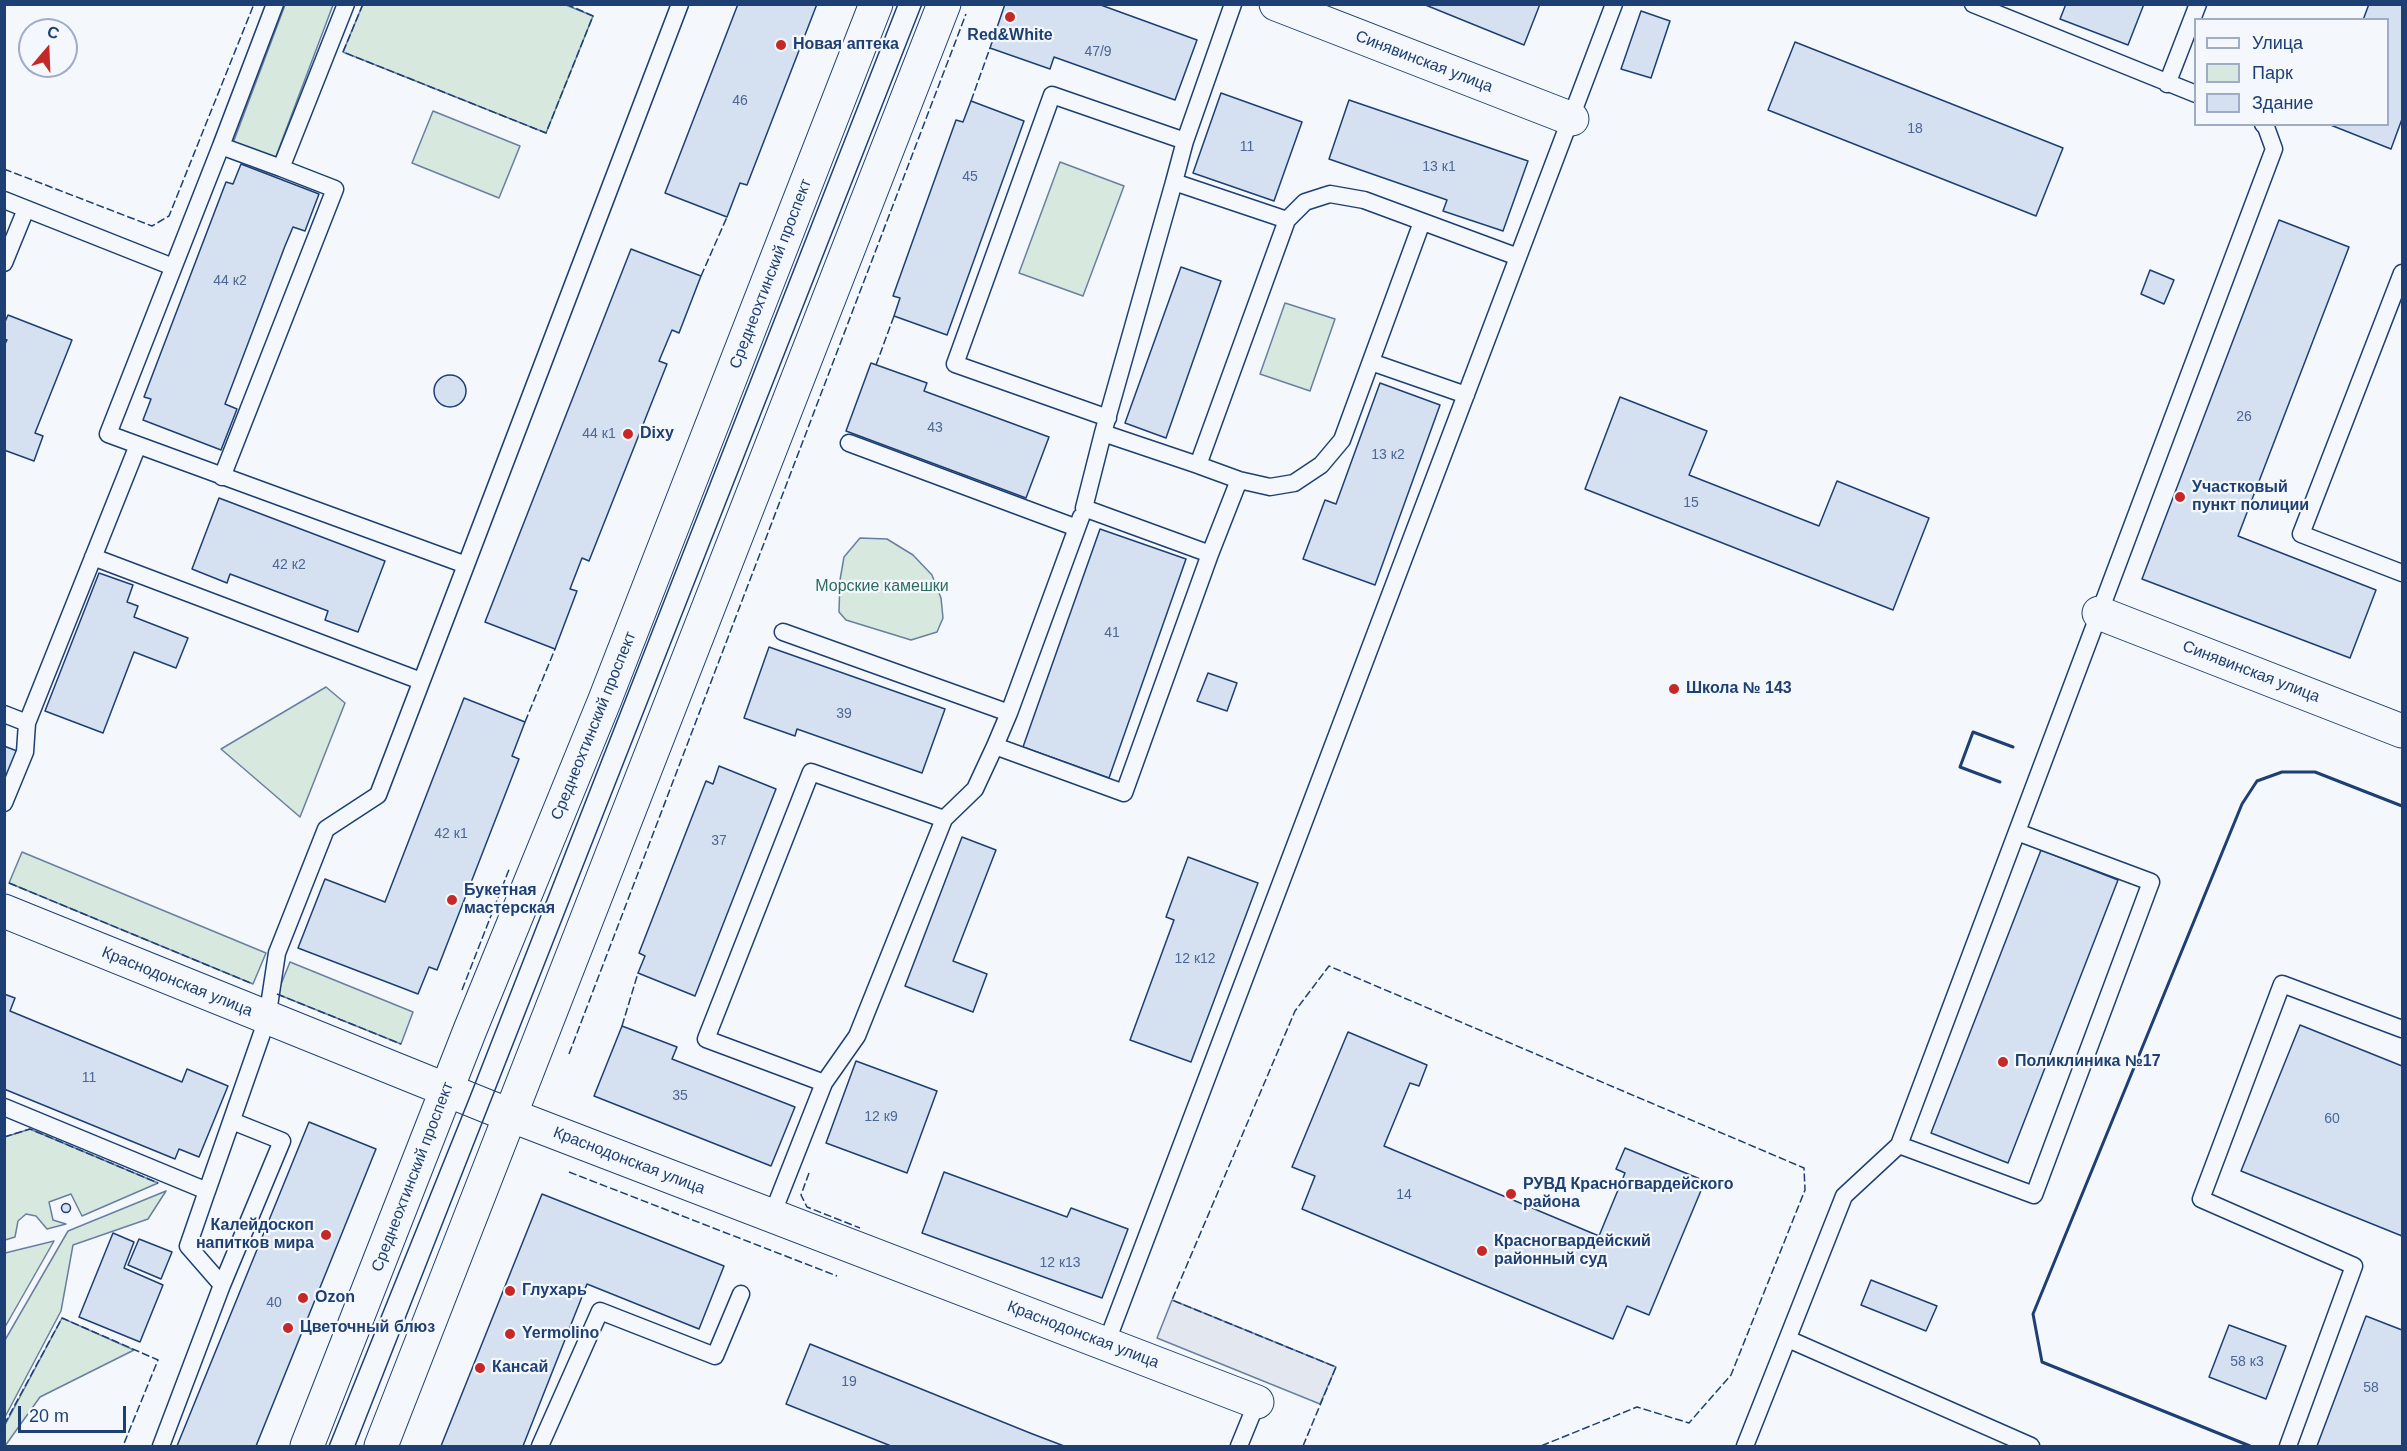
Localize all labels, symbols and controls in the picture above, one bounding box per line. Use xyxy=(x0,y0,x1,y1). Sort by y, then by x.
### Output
marker: Red&White xyxy=(1003,10,1017,24)
north arrow xyxy=(18,18,78,78)
legend xyxy=(2194,18,2389,126)
text: С xyxy=(45,22,62,42)
place label: Red&White xyxy=(967,26,1053,46)
street label: Синявинская улица xyxy=(1353,27,1495,97)
text: Улица xyxy=(2252,33,2303,53)
place label: Новая аптека xyxy=(793,35,899,55)
marker: Новая аптека xyxy=(774,38,788,52)
house number: 47/9 xyxy=(1084,44,1112,60)
text: Парк xyxy=(2252,63,2293,83)
house number: 46 xyxy=(732,93,748,109)
text: Здание xyxy=(2252,93,2313,113)
house number: 18 xyxy=(1907,121,1923,137)
house number: 11 xyxy=(1240,139,1254,155)
house number: 13 к1 xyxy=(1422,159,1456,175)
house number: 45 xyxy=(962,169,978,185)
street label: Среднеохтинский проспект xyxy=(726,176,816,372)
house number: 44 к2 xyxy=(213,273,247,289)
house number: 26 xyxy=(2236,409,2252,425)
house number: 43 xyxy=(927,420,943,436)
place label: Dixy xyxy=(640,424,674,444)
house number: 44 к1 xyxy=(582,426,616,442)
marker: Dixy xyxy=(621,427,635,441)
house number: 13 к2 xyxy=(1371,447,1405,463)
place label: Участковый пункт полиции xyxy=(2192,478,2309,516)
marker: Участковый пункт полиции xyxy=(2173,490,2187,504)
house number: 15 xyxy=(1683,495,1699,511)
house number: 42 к2 xyxy=(272,557,306,573)
park label: Морские камешки xyxy=(815,577,949,597)
house number: 41 xyxy=(1104,625,1120,641)
street label: Среднеохтинский проспект xyxy=(547,629,641,823)
street label: Синявинская улица xyxy=(2180,637,2322,707)
place label: Школа № 143 xyxy=(1686,679,1792,699)
marker: Школа № 143 xyxy=(1667,682,1681,696)
house number: 39 xyxy=(836,706,852,722)
house number: 42 к1 xyxy=(434,826,468,842)
house number: 37 xyxy=(711,833,727,849)
place label: Букетная мастерская xyxy=(464,881,555,919)
marker: Букетная мастерская xyxy=(445,893,459,907)
street label: Краснодонская улица xyxy=(99,943,255,1021)
house number: 12 к12 xyxy=(1174,951,1216,967)
place label: Поликлиника №17 xyxy=(2015,1052,2161,1072)
marker: Поликлиника №17 xyxy=(1996,1055,2010,1069)
house number: 11 xyxy=(82,1070,96,1086)
street label: Среднеохтинский проспект xyxy=(368,1079,458,1275)
house number: 35 xyxy=(672,1088,688,1104)
house number: 12 к9 xyxy=(864,1109,898,1125)
house number: 60 xyxy=(2324,1111,2340,1127)
street label: Краснодонская улица xyxy=(550,1123,708,1199)
place label: РУВД Красногвардейского района xyxy=(1523,1175,1734,1213)
house number: 14 xyxy=(1396,1187,1412,1203)
marker: РУВД Красногвардейского района xyxy=(1504,1187,1518,1201)
place label: Калейдоскоп напитков мира xyxy=(196,1216,314,1254)
marker: Калейдоскоп напитков мира xyxy=(319,1228,333,1242)
place label: Красногвардейский районный суд xyxy=(1494,1232,1651,1270)
marker: Красногвардейский районный суд xyxy=(1475,1244,1489,1258)
house number: 12 к13 xyxy=(1039,1255,1081,1271)
place label: Глухарь xyxy=(522,1281,587,1301)
marker: Глухарь xyxy=(503,1284,517,1298)
place label: Ozon xyxy=(315,1288,355,1308)
marker: Ozon xyxy=(296,1291,310,1305)
house number: 40 xyxy=(266,1295,282,1311)
street label: Краснодонская улица xyxy=(1004,1297,1162,1373)
place label: Цветочный блюз xyxy=(300,1318,435,1338)
marker: Цветочный блюз xyxy=(281,1321,295,1335)
place label: Yermolino xyxy=(522,1324,599,1344)
marker: Yermolino xyxy=(503,1327,517,1341)
house number: 58 к3 xyxy=(2230,1354,2264,1370)
place label: Кансай xyxy=(492,1358,548,1378)
marker: Кансай xyxy=(473,1361,487,1375)
house number: 19 xyxy=(841,1374,857,1390)
house number: 58 xyxy=(2363,1380,2379,1396)
scale bar xyxy=(21,1394,129,1432)
text: 20 m xyxy=(29,1406,69,1426)

